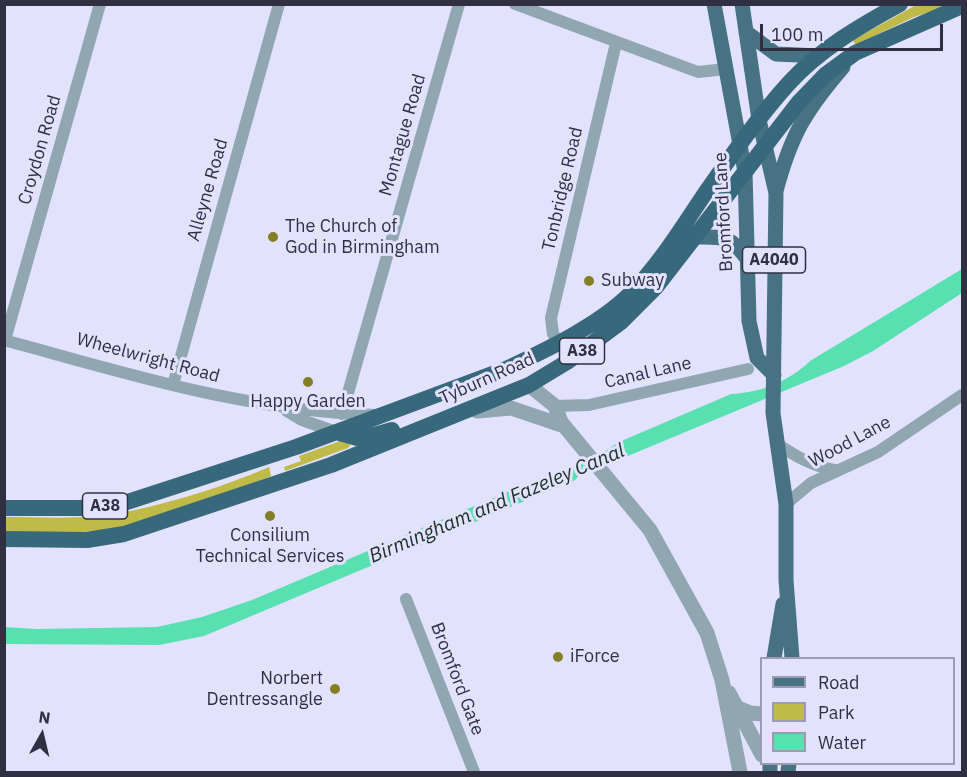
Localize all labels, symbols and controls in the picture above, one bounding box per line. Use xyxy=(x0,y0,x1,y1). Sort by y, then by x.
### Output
scale bar xyxy=(763,12,946,50)
text: 100 m xyxy=(771,23,823,46)
street label: Montague Road xyxy=(375,71,431,199)
street label: Croydon Road xyxy=(14,93,66,207)
street label: Tonbridge Road xyxy=(538,125,588,253)
street label: Alleyne Road xyxy=(183,136,233,244)
street label: Bromford Lane xyxy=(710,152,738,272)
place label: The Church of God in Birmingham xyxy=(285,216,440,258)
marker: The Church of God in Birmingham xyxy=(266,230,280,244)
road number: A4040 xyxy=(742,247,806,273)
place label: Subway xyxy=(601,270,664,292)
marker: Subway xyxy=(582,274,596,288)
street label: Wheelwright Road xyxy=(74,328,222,388)
road number: A38 xyxy=(560,338,604,364)
street label: Tyburn Road xyxy=(436,348,538,410)
street label: Canal Lane xyxy=(602,353,694,393)
marker: Happy Garden xyxy=(301,375,315,389)
place label: Happy Garden xyxy=(250,391,366,413)
street label: Wood Lane xyxy=(805,411,895,473)
water label: Birmingham and Fazeley Canal xyxy=(366,439,628,569)
road number: A38 xyxy=(82,493,128,519)
marker: Consilium Technical Services xyxy=(263,509,277,523)
place label: Consilium Technical Services xyxy=(196,525,344,568)
street label: Bromford Gate xyxy=(426,619,488,739)
place label: iForce xyxy=(570,646,620,668)
marker: iForce xyxy=(551,650,565,664)
legend xyxy=(760,657,955,765)
place label: Norbert Dentressangle xyxy=(207,668,323,710)
text: Road xyxy=(818,671,859,694)
marker: Norbert Dentressangle xyxy=(328,682,342,696)
text: Park xyxy=(818,701,854,724)
north arrow xyxy=(12,705,72,765)
text: N xyxy=(37,706,52,728)
text: Water xyxy=(818,731,866,754)

